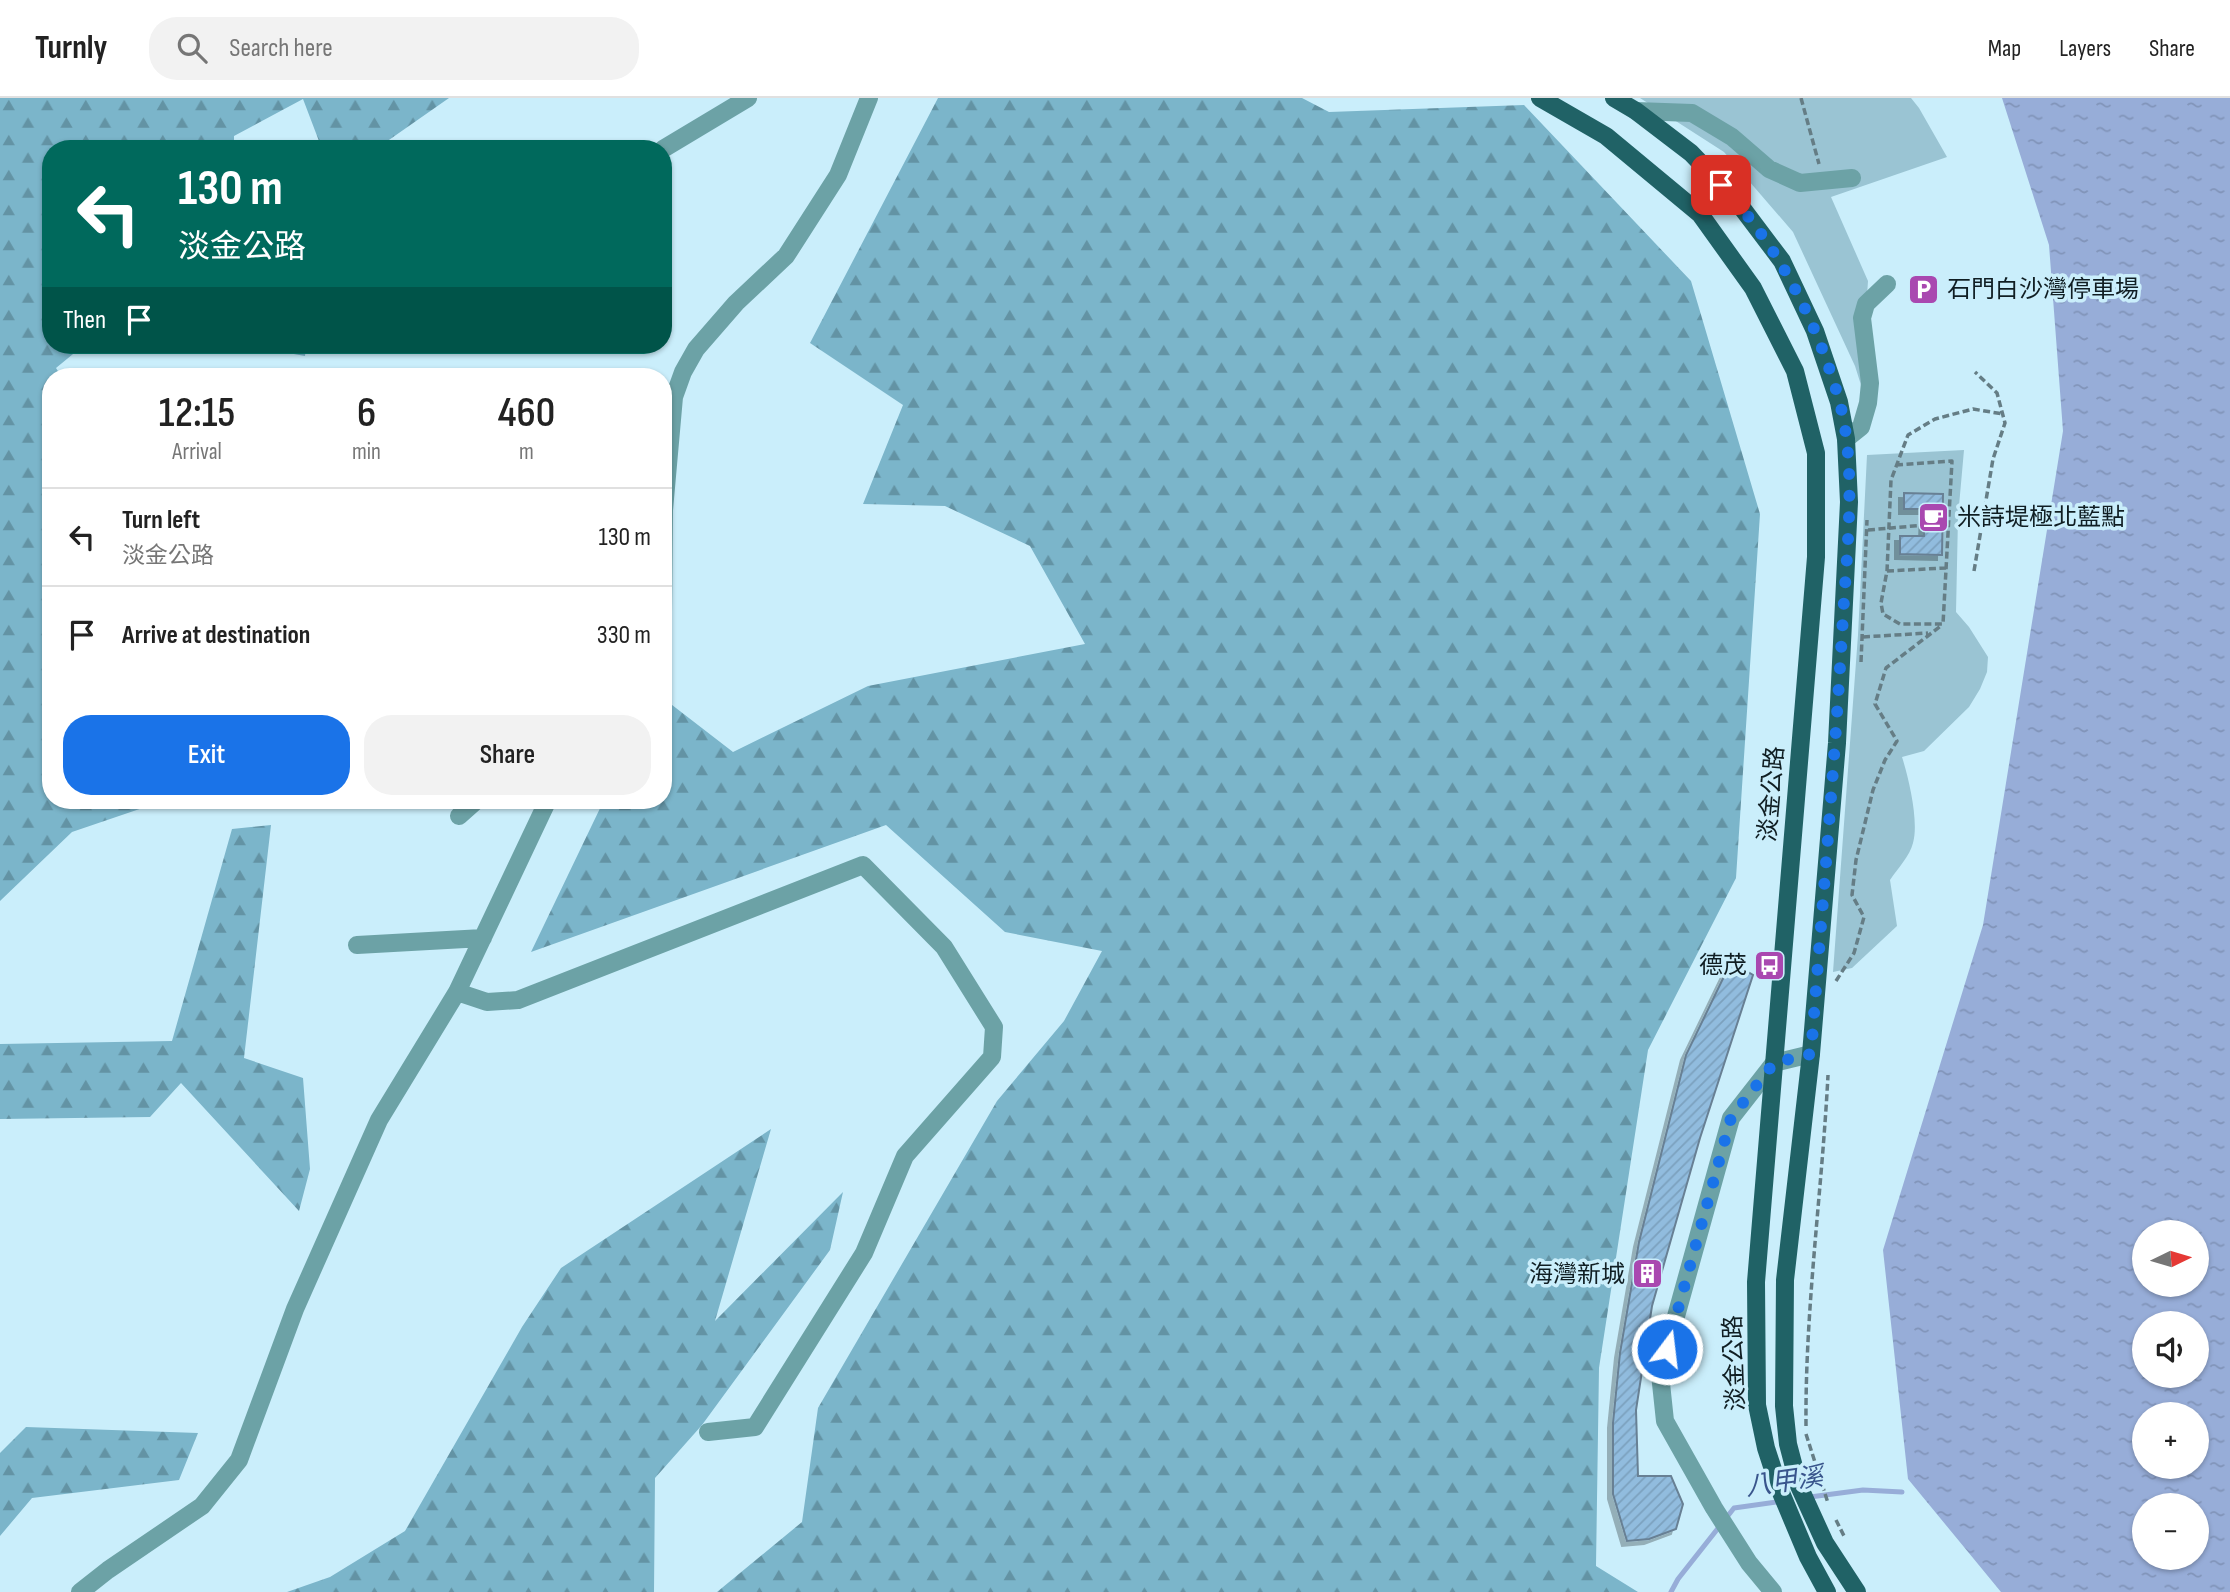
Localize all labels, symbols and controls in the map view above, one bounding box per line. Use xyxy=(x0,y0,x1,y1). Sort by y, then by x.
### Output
search box xyxy=(149,17,639,80)
text: Turnly xyxy=(35,28,107,68)
icon: search xyxy=(173,29,211,67)
text: Search here xyxy=(229,33,333,64)
text: Map xyxy=(1988,34,2021,63)
text: Layers xyxy=(2059,34,2111,63)
text: Share xyxy=(2149,34,2195,63)
pin xyxy=(1691,155,1751,215)
text: 130 m xyxy=(178,160,283,219)
icon: arrive xyxy=(1702,166,1740,204)
icon: left xyxy=(63,168,154,259)
text: 淡金公路 xyxy=(178,228,306,267)
parking icon: 石門白沙灣停車場 xyxy=(1907,272,1941,306)
place label: 石門白沙灣停車場 xyxy=(1947,275,2139,304)
icon: arrive xyxy=(120,301,158,339)
text: Then xyxy=(63,305,106,336)
text: 12:15 xyxy=(159,388,235,439)
text: 6 xyxy=(357,388,376,439)
text: 460 xyxy=(498,388,555,439)
text: Arrival xyxy=(172,438,222,466)
text: min xyxy=(352,438,381,466)
text: m xyxy=(519,438,534,466)
cafe icon: 米詩堤極北藍點 xyxy=(1917,500,1951,534)
place label: 米詩堤極北藍點 xyxy=(1957,503,2125,532)
text: Turn left xyxy=(122,505,200,536)
icon: left xyxy=(63,518,101,556)
text: 130 m xyxy=(599,522,651,553)
text: 淡金公路 xyxy=(122,542,214,570)
icon: arrive xyxy=(63,616,101,654)
text: Arrive at destination xyxy=(122,620,310,651)
text: 330 m xyxy=(597,620,651,651)
button: Exit xyxy=(63,715,350,795)
button: Share xyxy=(364,715,651,795)
street label: 淡金公路 xyxy=(1753,745,1790,843)
bus stop icon: 德茂 xyxy=(1753,948,1787,982)
place label: 德茂 xyxy=(1699,951,1747,980)
north arrow xyxy=(2132,1220,2208,1297)
map controls xyxy=(2132,1220,2209,1570)
building icon: 海灣新城 xyxy=(1631,1257,1665,1291)
place label: 海灣新城 xyxy=(1529,1260,1625,1289)
button: sound xyxy=(2132,1311,2209,1388)
position arrow xyxy=(1630,1312,1704,1386)
street label: 淡金公路 xyxy=(1718,1315,1751,1411)
button: + xyxy=(2132,1402,2209,1479)
water label: 八甲溪 xyxy=(1743,1461,1829,1503)
button: − xyxy=(2132,1493,2209,1570)

